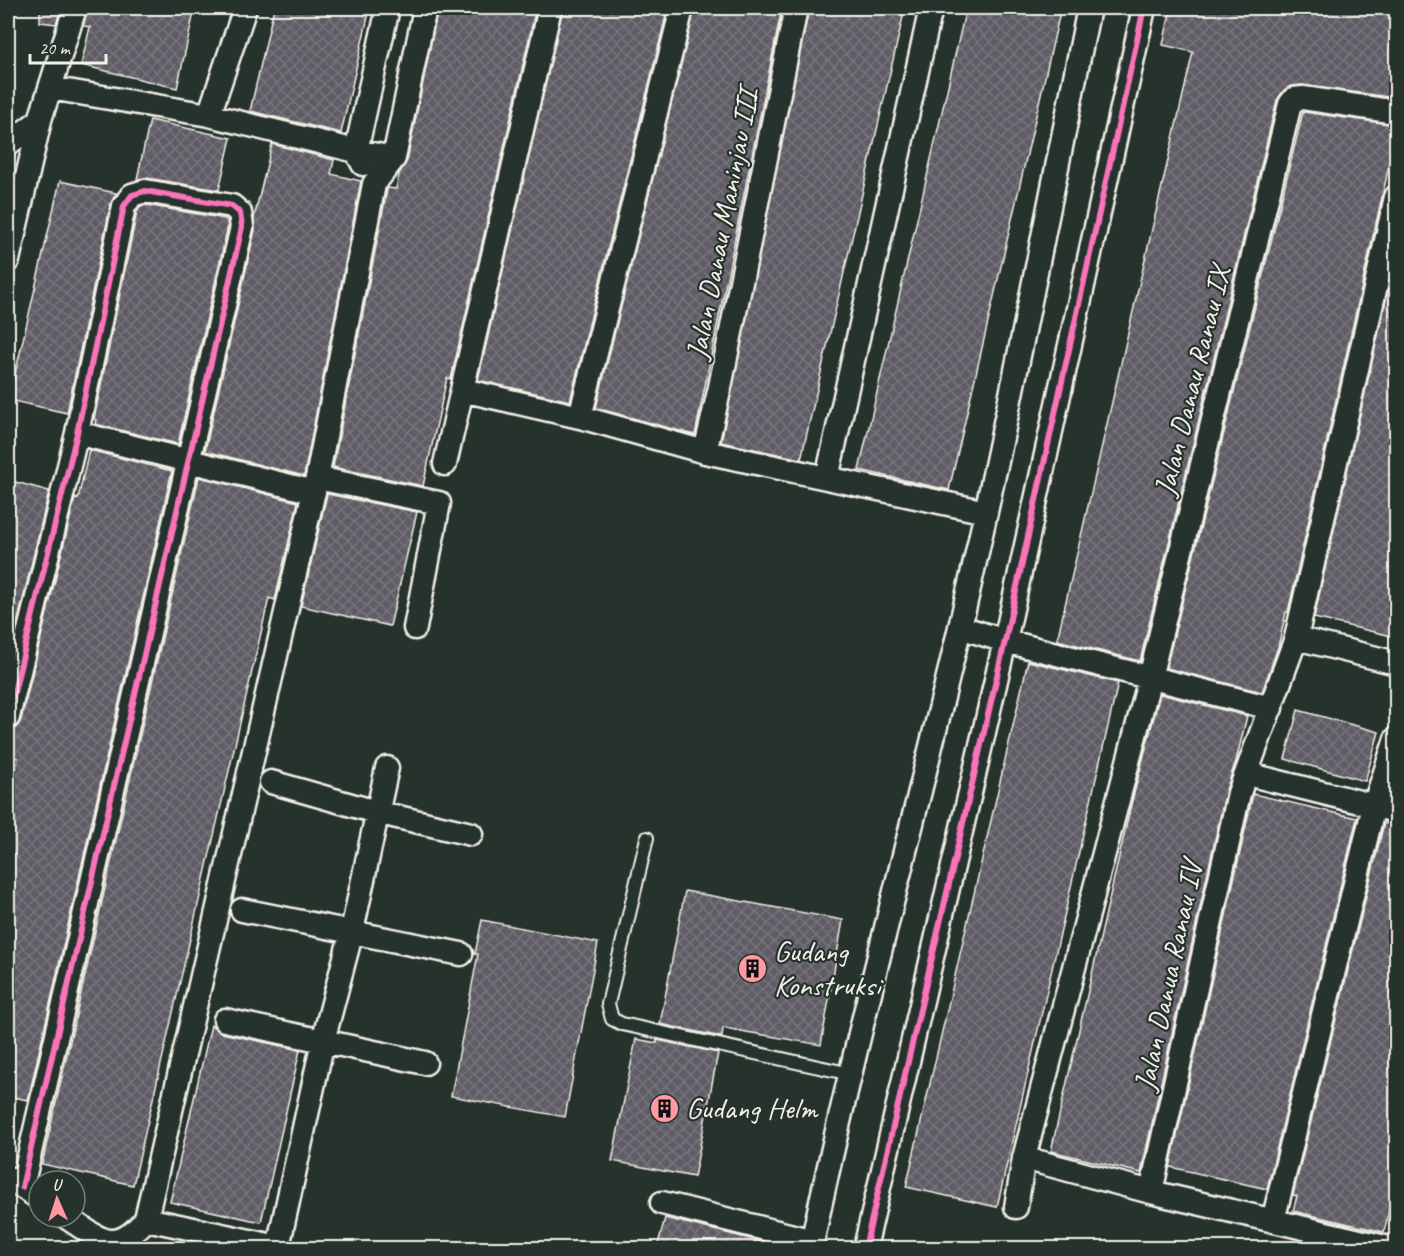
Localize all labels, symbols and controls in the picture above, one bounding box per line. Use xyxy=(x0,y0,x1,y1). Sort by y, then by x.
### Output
scale bar xyxy=(30,27,106,65)
text: 20 m xyxy=(39,37,72,59)
street label: Jalan Danau Maninjau III xyxy=(677,80,768,364)
street label: Jalan Danau Ranau IX xyxy=(1145,259,1240,501)
street label: Jalan Danua Ranau IV xyxy=(1125,853,1212,1096)
place label: Gudang Konstruksi xyxy=(774,932,884,1004)
building icon: Gudang Konstruksi xyxy=(737,952,769,984)
place label: Gudang Helm xyxy=(686,1089,819,1127)
building icon: Gudang Helm xyxy=(649,1092,681,1124)
north arrow xyxy=(27,1169,87,1229)
text: U xyxy=(52,1175,64,1195)

